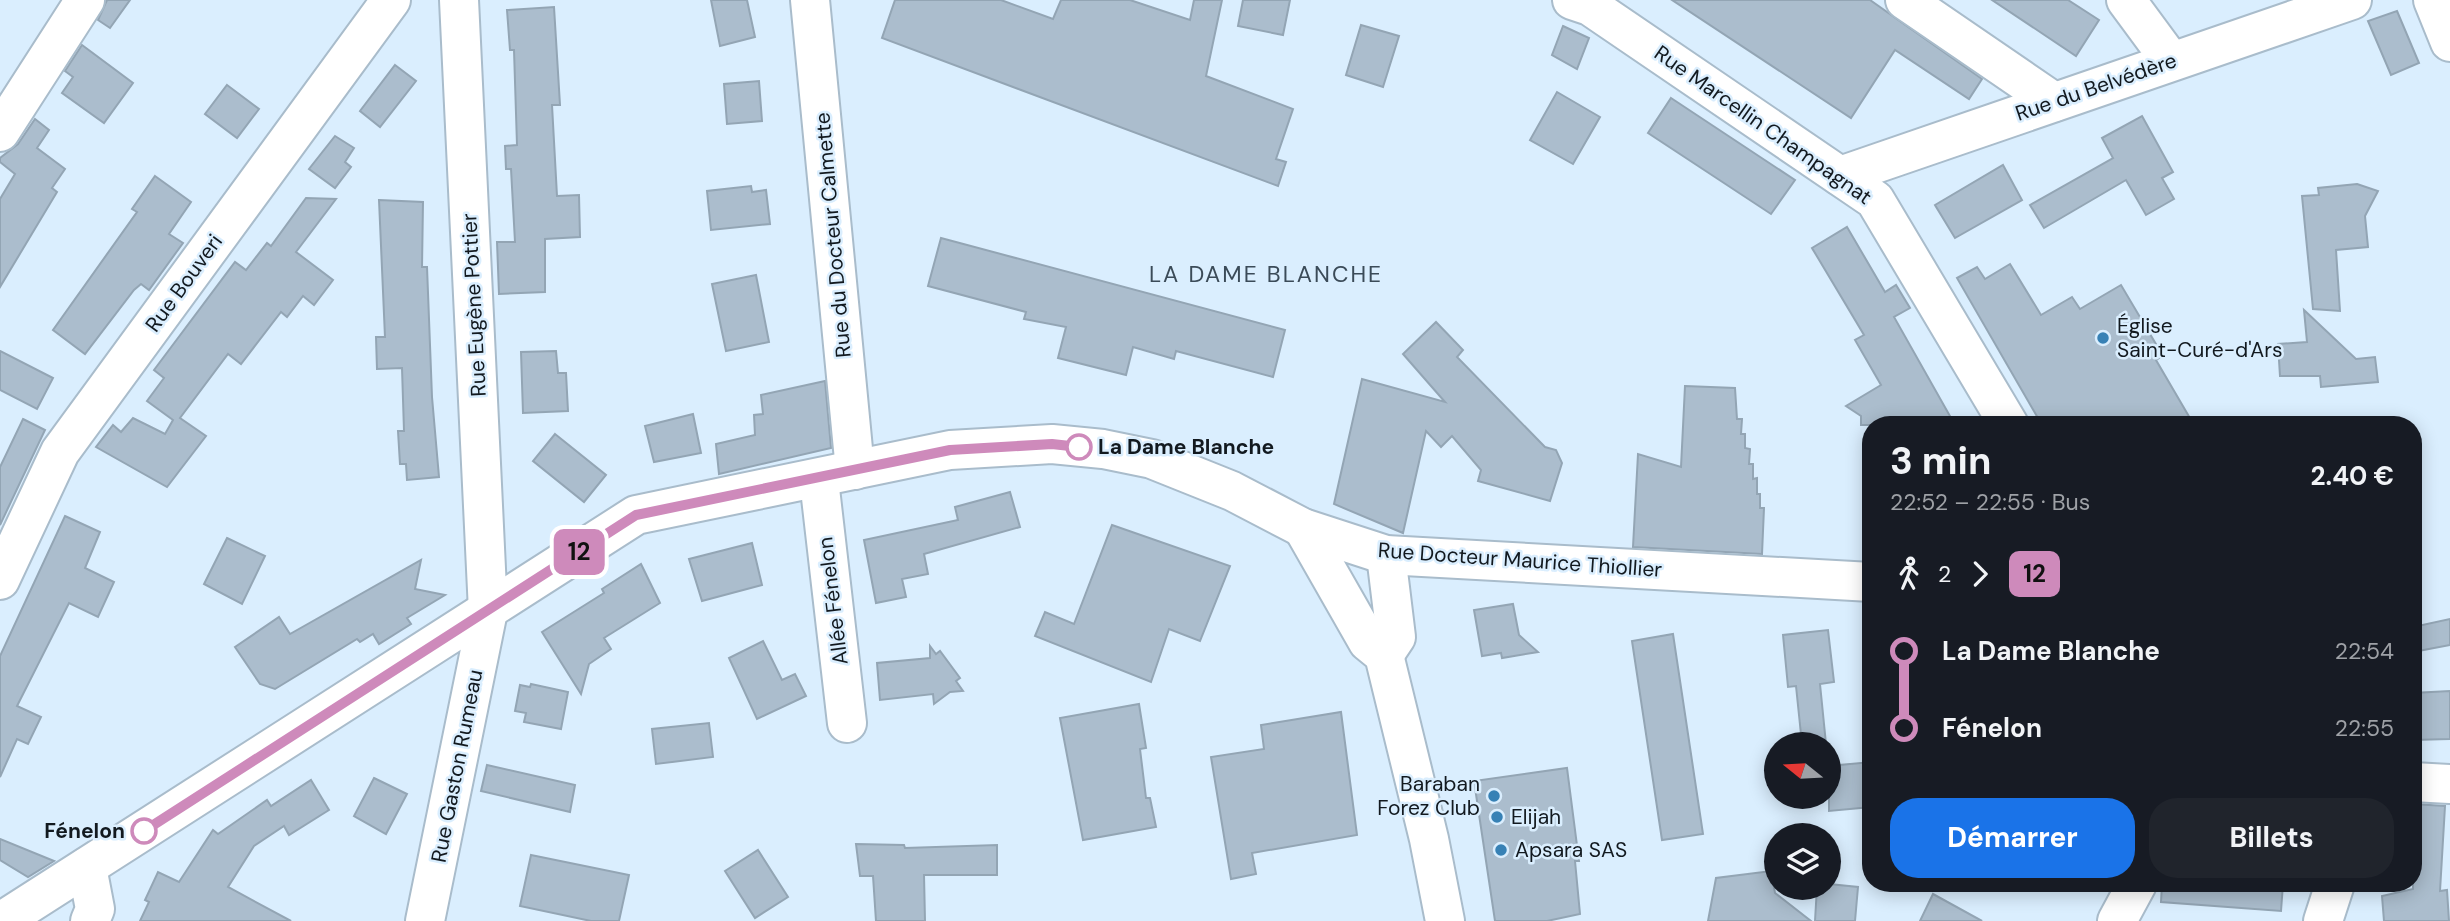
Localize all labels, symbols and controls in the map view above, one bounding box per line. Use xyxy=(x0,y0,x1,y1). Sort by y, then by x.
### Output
street label: Rue Marcellin Champagnat xyxy=(1649,39,1877,211)
street label: Rue du Belvédère xyxy=(2012,46,2180,128)
street label: Rue du Docteur Calmette xyxy=(808,111,858,359)
street label: Rue Eugène Pottier xyxy=(455,212,493,397)
street label: Rue Bouveri xyxy=(139,228,229,338)
district label: LA DAME BLANCHE xyxy=(1149,259,1383,289)
place label: Église Saint-Curé-d'Ars xyxy=(2117,312,2283,364)
marker: Église Saint-Curé-d'Ars xyxy=(2095,330,2111,346)
place label: La Dame Blanche xyxy=(1098,433,1274,461)
marker: La Dame Blanche xyxy=(1066,434,1092,460)
text: 3 min xyxy=(1890,436,1991,486)
text: 2.40 € xyxy=(2311,459,2394,493)
text: 22:52 – 22:55 · Bus xyxy=(1890,487,2090,517)
line badge: 12 xyxy=(548,529,610,575)
street label: Allée Fénelon xyxy=(811,535,855,667)
text: 12 xyxy=(568,536,590,567)
street label: Rue Docteur Maurice Thiollier xyxy=(1377,536,1663,584)
icon: walk xyxy=(1890,555,1928,593)
icon: forward xyxy=(1961,555,1999,593)
text: 12 xyxy=(2023,558,2046,589)
text: 2 xyxy=(1938,559,1951,589)
text: La Dame Blanche xyxy=(1942,634,2160,668)
text: 22:54 xyxy=(2335,636,2394,666)
street label: Rue Gaston Rumeau xyxy=(425,667,489,865)
text: Fénelon xyxy=(1942,711,2042,745)
text: 22:55 xyxy=(2335,713,2394,743)
north arrow xyxy=(1764,732,1841,808)
map controls xyxy=(1764,732,1841,900)
place label: Baraban Forez Club xyxy=(1377,770,1480,822)
marker: Baraban Forez Club xyxy=(1486,788,1502,804)
button: Démarrer xyxy=(1890,798,2135,878)
button: Billets xyxy=(2149,798,2394,878)
place label: Elijah xyxy=(1511,803,1561,831)
marker: Elijah xyxy=(1489,809,1505,825)
place label: Fénelon xyxy=(44,817,125,845)
marker: Fénelon xyxy=(131,818,157,844)
button: layers xyxy=(1764,823,1841,900)
place label: Apsara SAS xyxy=(1515,836,1627,864)
marker: Apsara SAS xyxy=(1493,842,1509,858)

